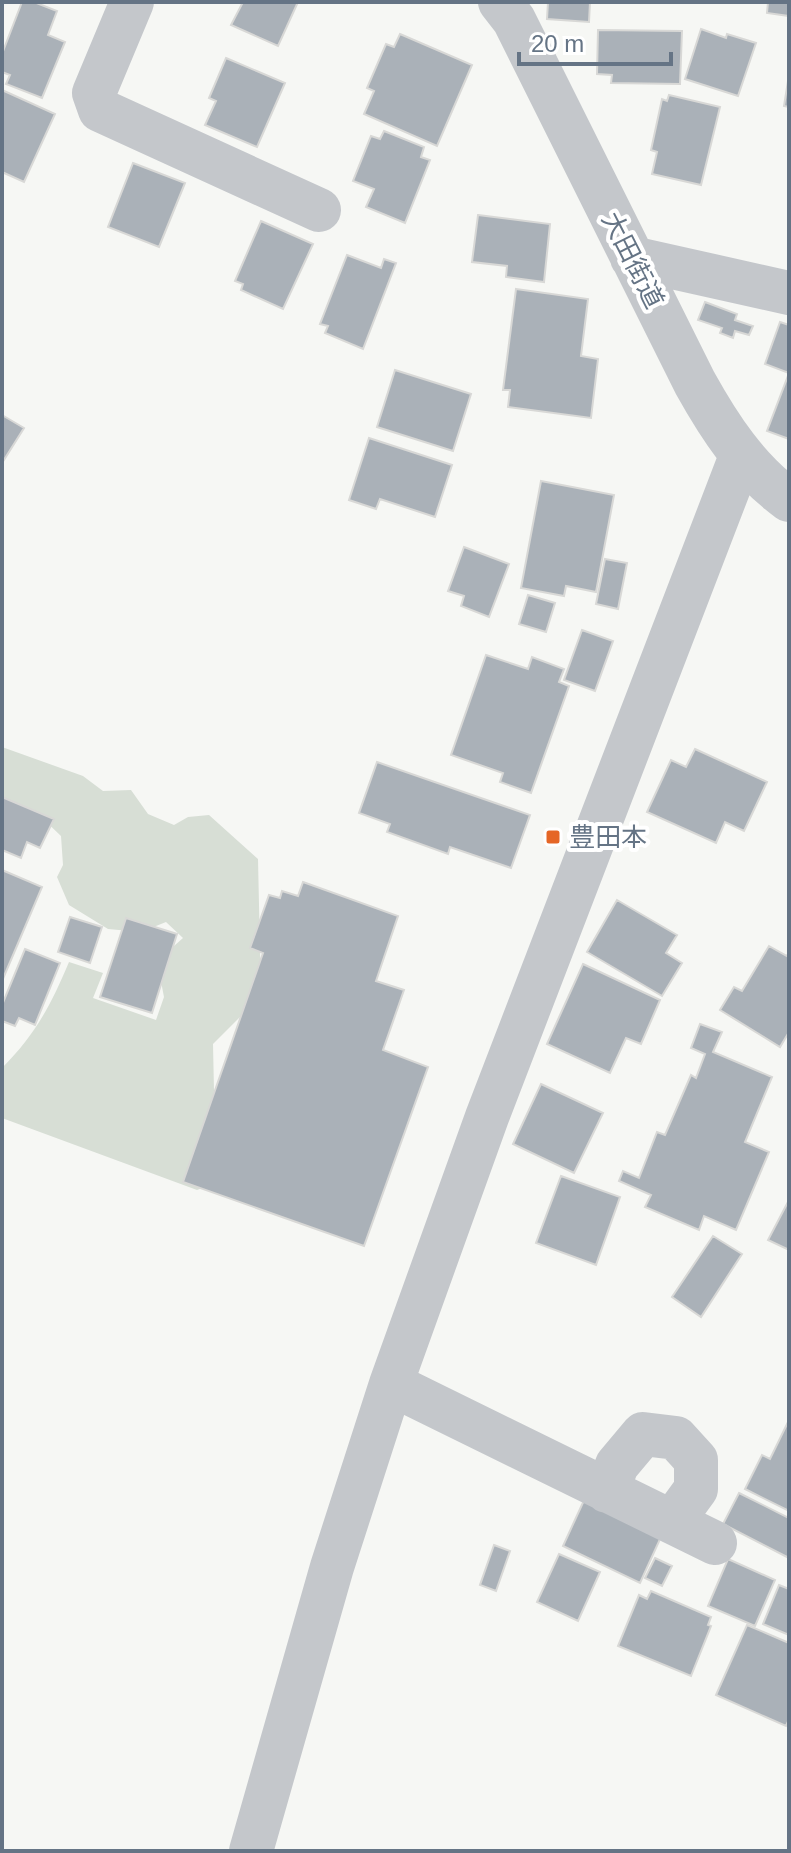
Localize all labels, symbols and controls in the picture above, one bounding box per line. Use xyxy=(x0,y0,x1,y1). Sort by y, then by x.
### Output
scale bar xyxy=(519,16,671,66)
text: 20 m xyxy=(531,30,584,57)
street label: 大田街道 xyxy=(596,207,670,313)
place label: 豊田本 xyxy=(569,822,647,852)
marker: 豊田本 xyxy=(544,828,562,846)

